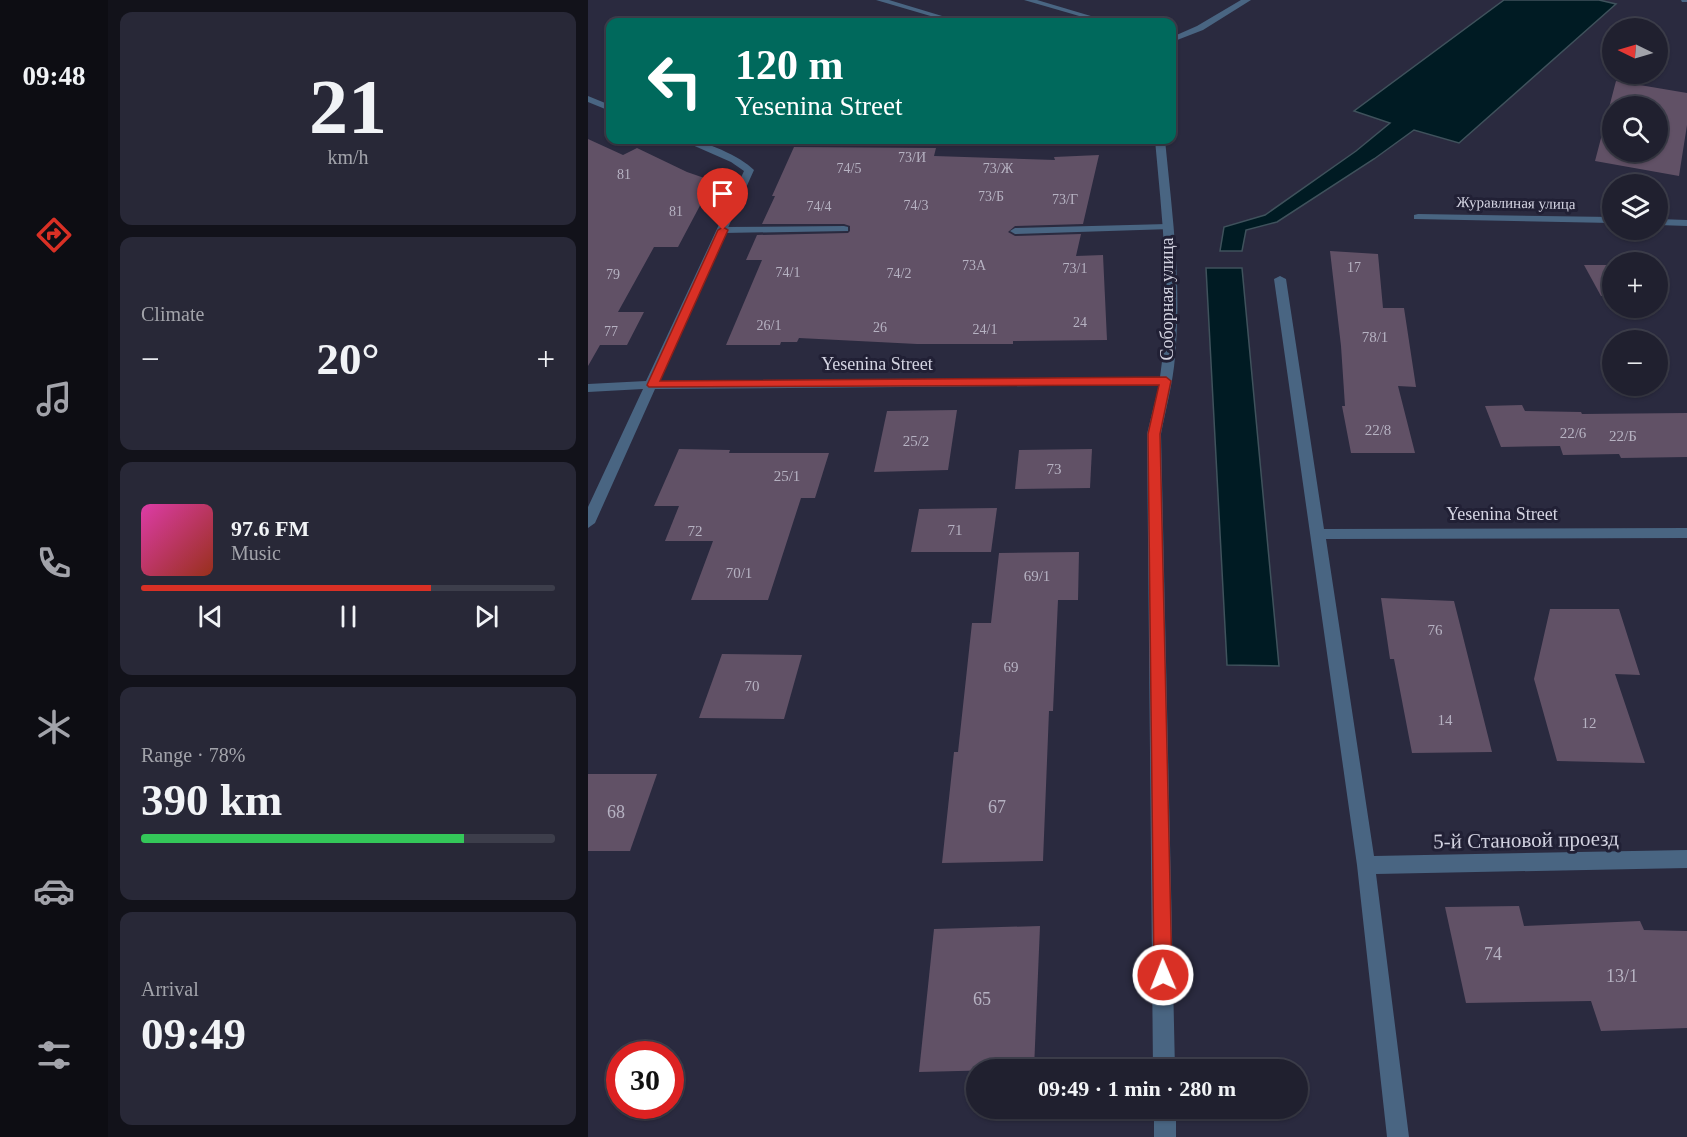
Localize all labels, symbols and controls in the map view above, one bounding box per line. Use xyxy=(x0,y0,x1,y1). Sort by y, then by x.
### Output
north arrow xyxy=(1602,18,1668,84)
map controls xyxy=(1602,18,1668,396)
icon: left xyxy=(636,42,714,120)
text: 120 m xyxy=(735,42,844,88)
text: 09:48 xyxy=(23,61,86,91)
text: 21 xyxy=(309,63,387,150)
text: Yesenina Street xyxy=(735,91,902,121)
button: search xyxy=(1602,96,1668,162)
text: km/h xyxy=(327,146,369,168)
house number: 73/И xyxy=(898,150,926,165)
house number: 74/5 xyxy=(837,161,861,176)
house number: 73/Ж xyxy=(983,161,1014,176)
house number: 81 xyxy=(617,167,631,182)
pin xyxy=(697,168,748,230)
button: layers xyxy=(1602,174,1668,240)
icon: arrive xyxy=(706,177,739,210)
house number: 73/Б xyxy=(978,189,1004,204)
house number: 73/Г xyxy=(1052,192,1078,207)
street label: Журавлиная улица xyxy=(1456,194,1576,212)
house number: 74/3 xyxy=(904,198,928,213)
house number: 74/4 xyxy=(807,199,831,214)
house number: 81 xyxy=(669,204,683,219)
icon: directions xyxy=(33,214,75,256)
street label: Соборная улица xyxy=(1157,237,1177,361)
button: + xyxy=(1602,252,1668,318)
house number: 73А xyxy=(962,258,987,273)
house number: 17 xyxy=(1347,260,1361,275)
house number: 73/1 xyxy=(1063,261,1087,276)
house number: 74/1 xyxy=(776,265,800,280)
house number: 74/2 xyxy=(887,266,911,281)
house number: 79 xyxy=(606,267,620,282)
text: Climate xyxy=(141,303,204,325)
house number: 24 xyxy=(1073,315,1087,330)
house number: 26/1 xyxy=(757,318,781,333)
house number: 26 xyxy=(873,320,887,335)
house number: 24/1 xyxy=(973,322,997,337)
house number: 77 xyxy=(604,324,618,339)
house number: 78/1 xyxy=(1362,329,1388,345)
button: − xyxy=(1602,330,1668,396)
text: 20° xyxy=(317,334,380,384)
text: − xyxy=(141,341,160,377)
text: + xyxy=(536,341,555,377)
street label: Yesenina Street xyxy=(821,354,933,374)
icon: music xyxy=(33,378,75,420)
house number: 22/8 xyxy=(1365,422,1391,438)
house number: 22/6 xyxy=(1560,425,1587,441)
house number: 22/Б xyxy=(1609,428,1637,444)
house number: 25/2 xyxy=(903,433,929,449)
house number: 73 xyxy=(1047,461,1062,477)
house number: 25/1 xyxy=(774,468,800,484)
street label: Yesenina Street xyxy=(1446,504,1558,524)
text: 97.6 FM xyxy=(231,516,309,541)
house number: 71 xyxy=(948,522,963,538)
house number: 72 xyxy=(688,523,703,539)
icon: phone xyxy=(33,542,75,584)
text: Music xyxy=(231,542,281,564)
house number: 70/1 xyxy=(726,565,752,581)
house number: 69/1 xyxy=(1024,568,1050,584)
icon: previous xyxy=(194,600,227,633)
icon: pause xyxy=(332,600,365,633)
icon: next xyxy=(470,600,503,633)
house number: 76 xyxy=(1428,622,1443,638)
house number: 69 xyxy=(1004,659,1019,675)
house number: 70 xyxy=(745,678,760,694)
icon: climate xyxy=(33,706,75,748)
house number: 14 xyxy=(1438,712,1453,728)
house number: 12 xyxy=(1582,715,1597,731)
text: Range · 78% xyxy=(141,744,245,766)
text: 390 km xyxy=(141,775,282,825)
house number: 67 xyxy=(988,797,1006,817)
house number: 68 xyxy=(607,802,625,822)
street label: 5-й Становой проезд xyxy=(1433,826,1619,854)
icon: car xyxy=(33,870,75,912)
position arrow xyxy=(1131,943,1195,1007)
house number: 74 xyxy=(1484,944,1502,964)
house number: 13/1 xyxy=(1606,966,1638,986)
text: Arrival xyxy=(141,978,199,1000)
house number: 65 xyxy=(973,989,991,1009)
text: 09:49 xyxy=(141,1009,246,1059)
icon: filters xyxy=(33,1034,75,1076)
speed limit sign: 30 xyxy=(606,1041,684,1119)
text: 09:49 · 1 min · 280 m xyxy=(1038,1076,1236,1101)

